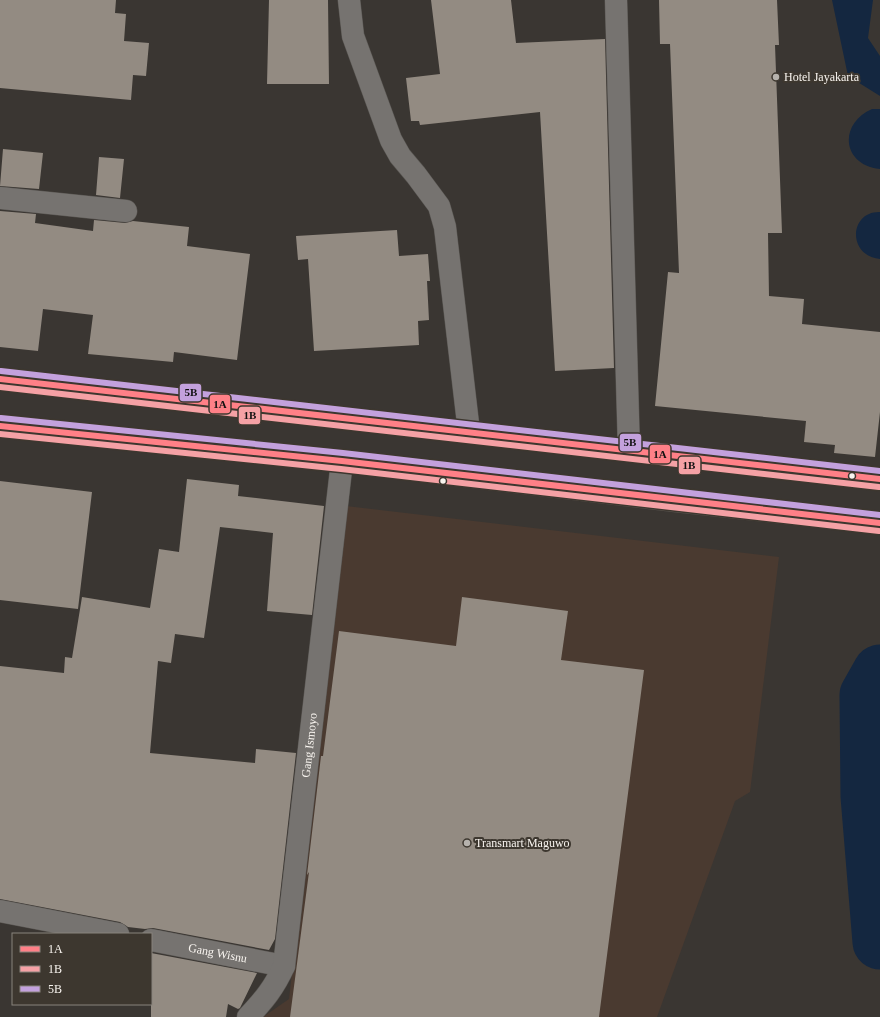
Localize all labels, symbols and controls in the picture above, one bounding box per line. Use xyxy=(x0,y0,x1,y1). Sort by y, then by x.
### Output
place label: Hotel Jayakarta xyxy=(784,70,860,84)
marker: Hotel Jayakarta xyxy=(771,72,781,82)
line badge: 5B xyxy=(179,383,202,402)
text: 5B xyxy=(185,386,198,398)
line badge: 1A xyxy=(209,394,231,414)
text: 1A xyxy=(213,398,227,410)
line badge: 1B xyxy=(238,406,261,425)
text: 1B xyxy=(244,409,257,421)
line badge: 5B xyxy=(619,433,642,452)
text: 5B xyxy=(624,436,637,448)
line badge: 1A xyxy=(649,444,671,464)
text: 1A xyxy=(653,448,667,460)
line badge: 1B xyxy=(678,456,701,475)
text: 1B xyxy=(683,459,696,471)
unlabelled marker xyxy=(847,471,857,481)
unlabelled marker xyxy=(438,476,448,486)
street label: Gang Ismoyo xyxy=(299,712,320,778)
place label: Transmart Maguwo xyxy=(475,836,570,850)
marker: Transmart Maguwo xyxy=(462,838,472,848)
legend xyxy=(12,933,152,1005)
street label: Gang Wisnu xyxy=(187,940,248,966)
text: 1A xyxy=(48,942,63,956)
text: 1B xyxy=(48,962,62,976)
text: 5B xyxy=(48,982,62,996)

